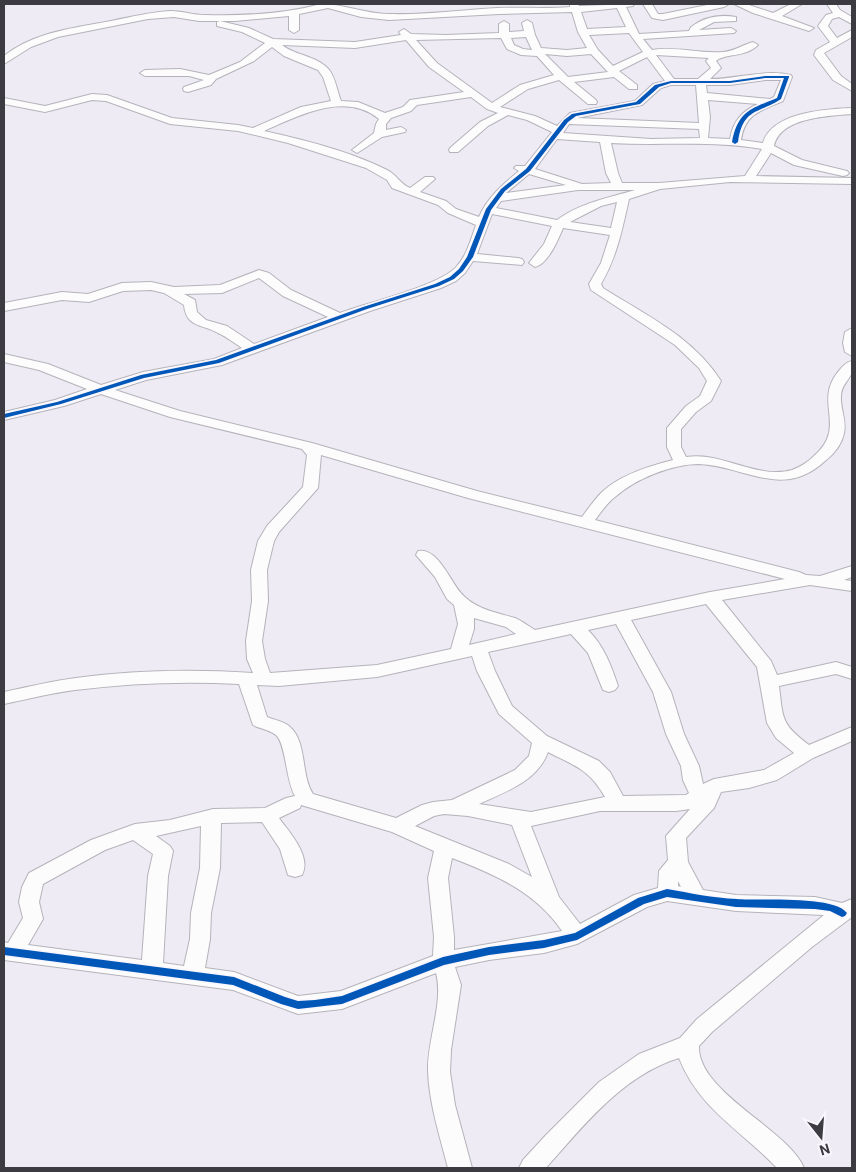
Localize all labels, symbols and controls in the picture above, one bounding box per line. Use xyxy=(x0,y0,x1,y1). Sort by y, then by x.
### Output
north arrow xyxy=(796,1112,846,1162)
text: N xyxy=(818,1140,832,1159)

